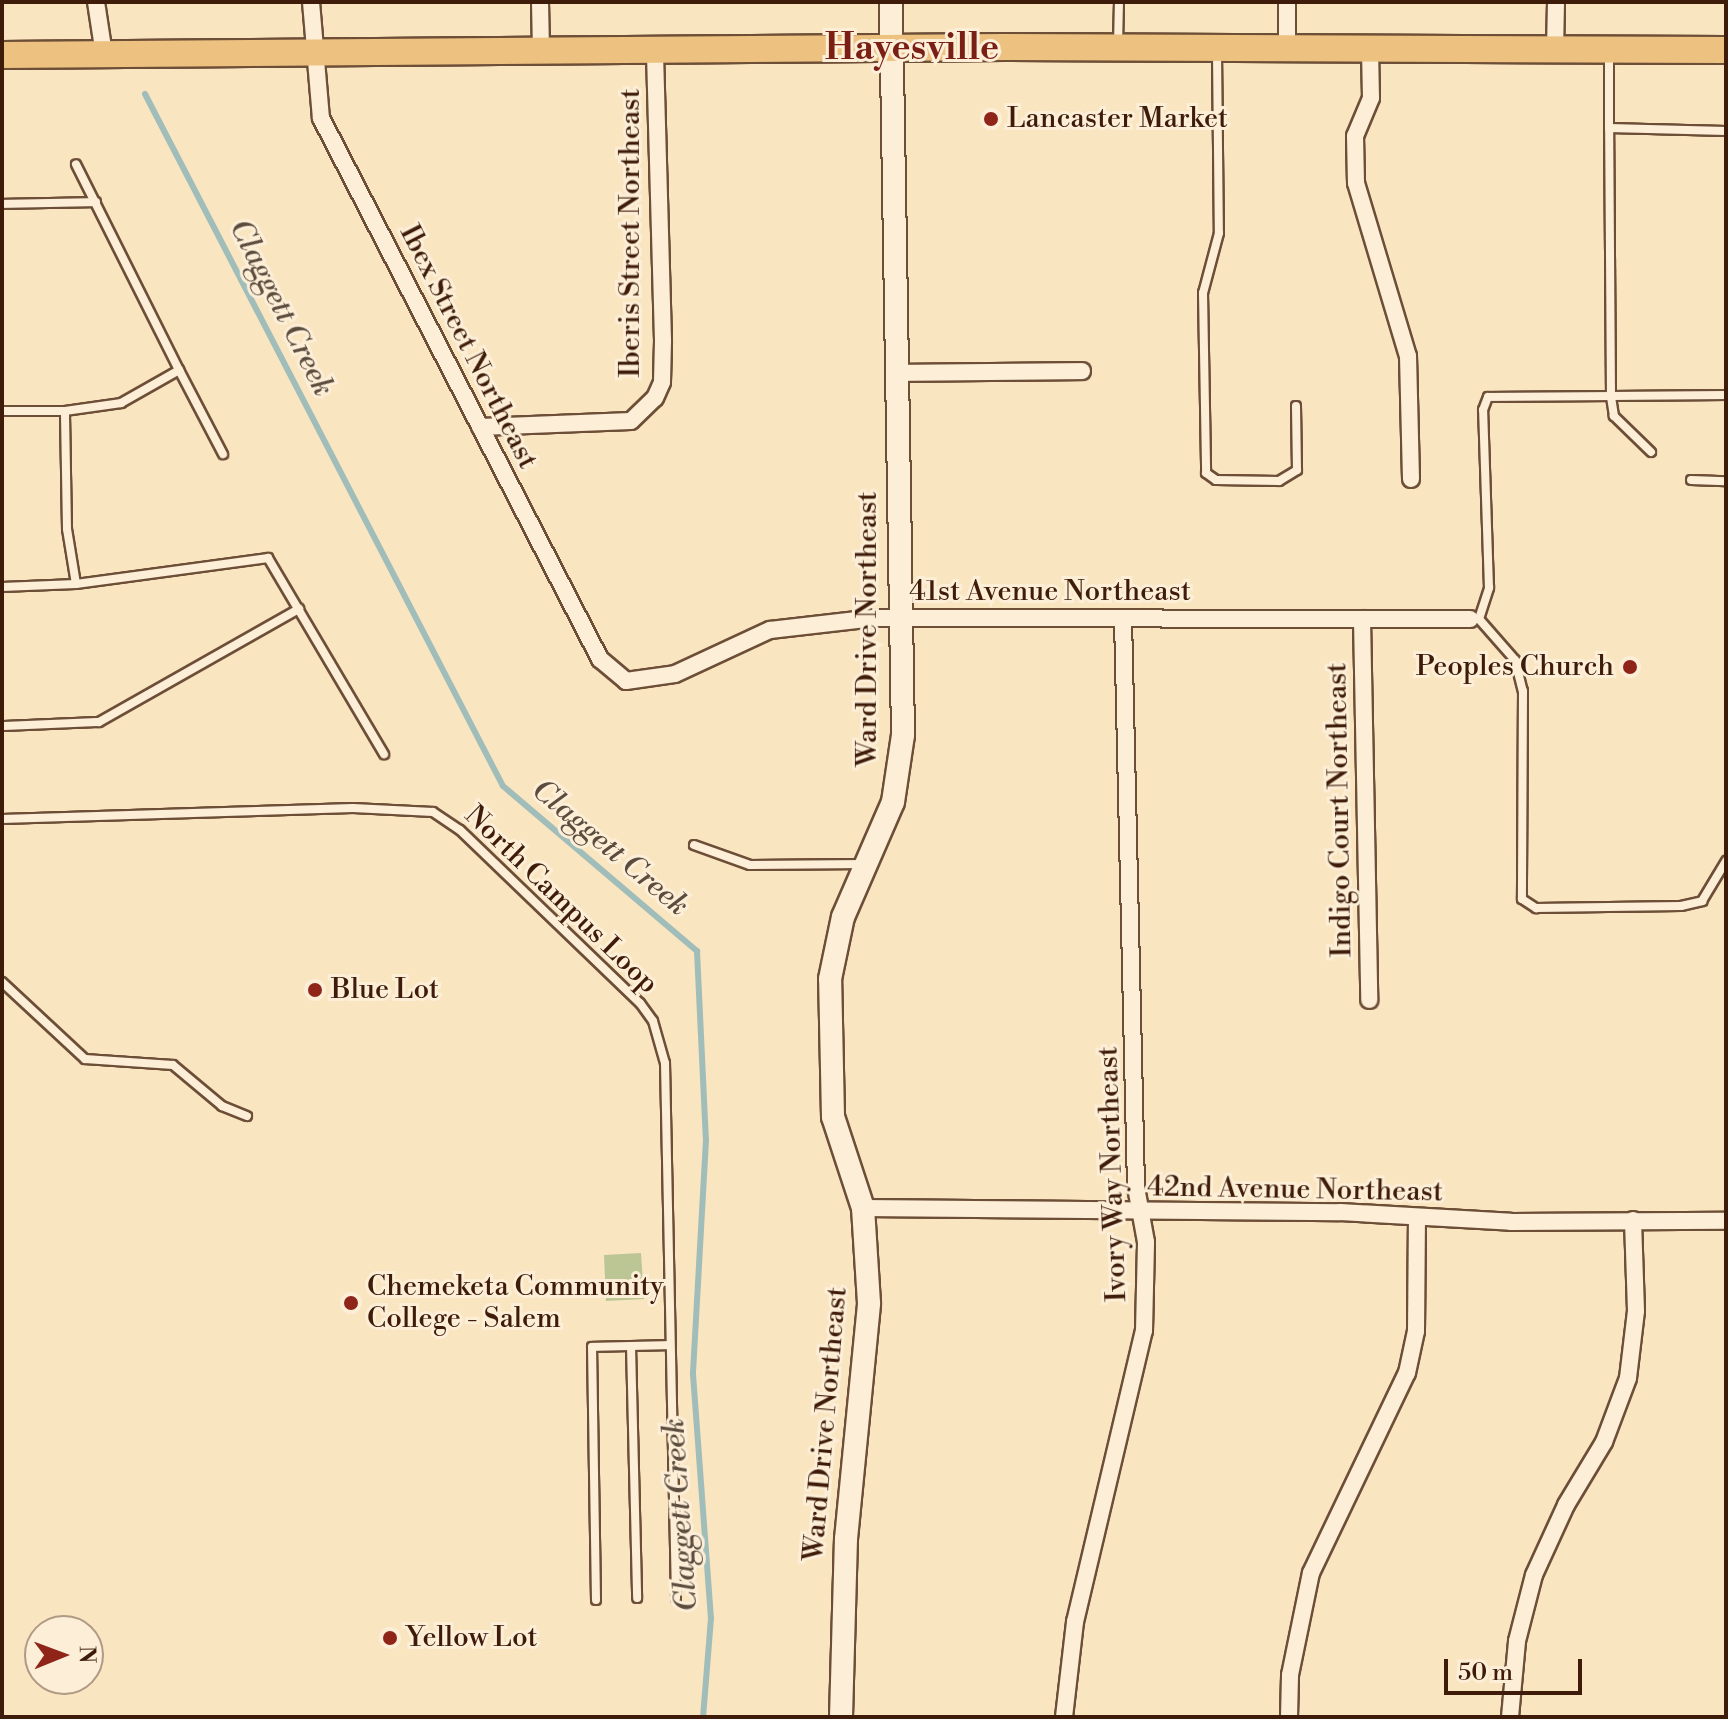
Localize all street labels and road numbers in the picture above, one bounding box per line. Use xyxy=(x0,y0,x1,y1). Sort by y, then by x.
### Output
street label: Iberis Street Northeast xyxy=(614,88,648,378)
street label: Ibex Street Northeast xyxy=(392,219,544,475)
street label: Ward Drive Northeast xyxy=(851,491,885,767)
street label: 41st Avenue Northeast xyxy=(909,575,1191,609)
street label: Indigo Court Northeast xyxy=(1321,662,1359,958)
street label: North Campus Loop xyxy=(457,799,665,1001)
street label: Ivory Way Northeast xyxy=(1092,1046,1134,1302)
street label: 42nd Avenue Northeast xyxy=(1147,1171,1443,1209)
street label: Ward Drive Northeast xyxy=(797,1285,855,1563)

